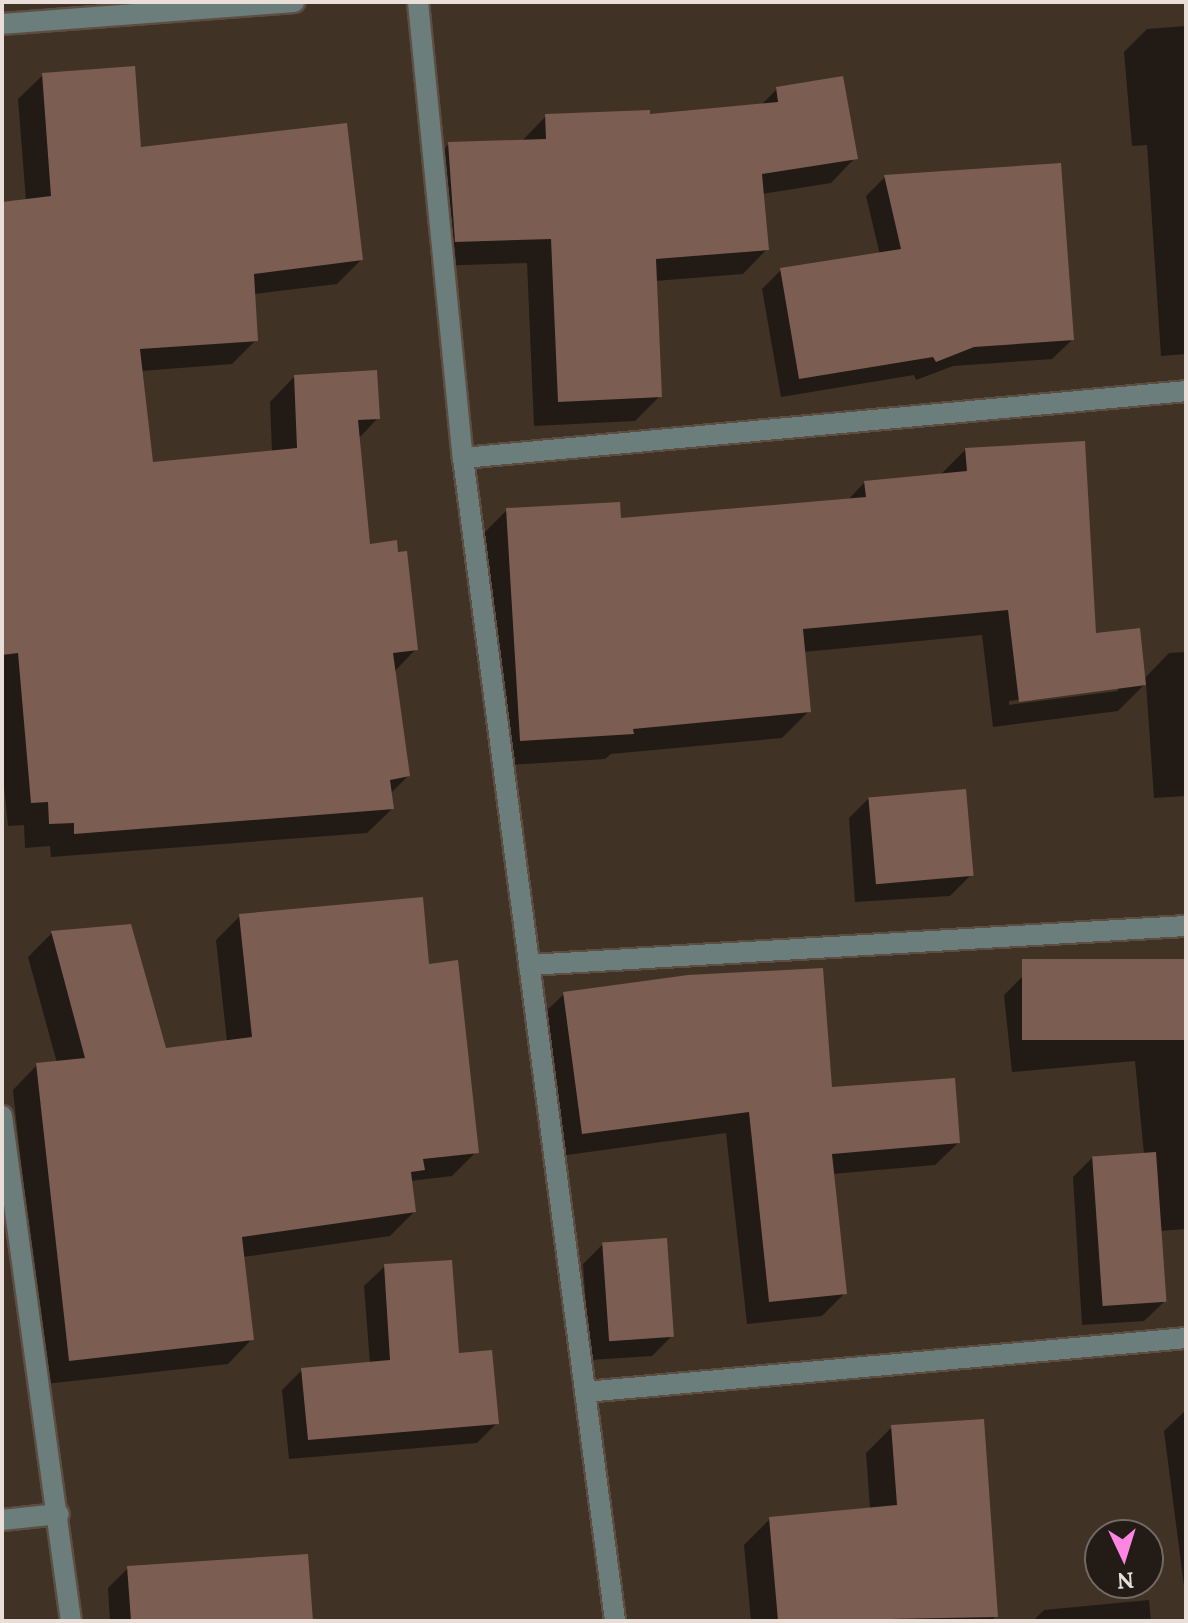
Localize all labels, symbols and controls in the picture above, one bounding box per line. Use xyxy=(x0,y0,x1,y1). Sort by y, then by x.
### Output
north arrow xyxy=(1084,1519,1164,1599)
text: N xyxy=(1116,1566,1135,1596)

